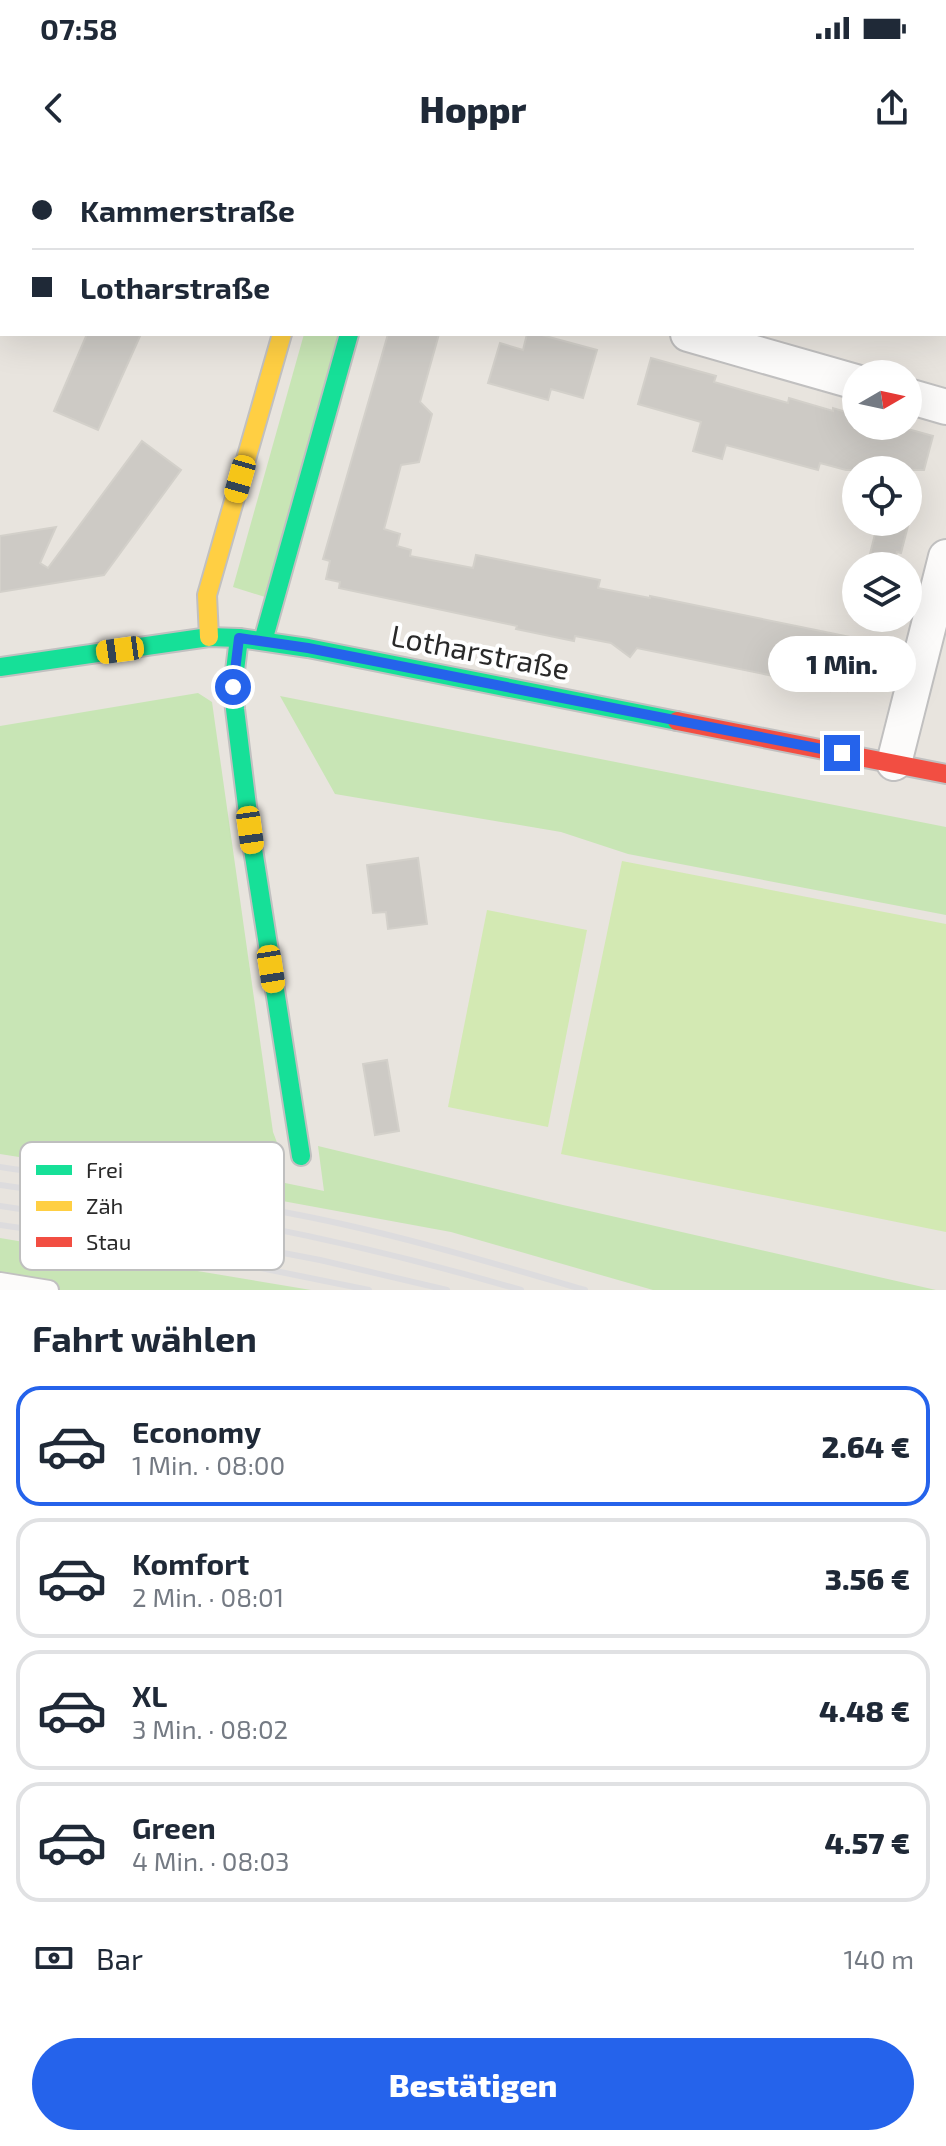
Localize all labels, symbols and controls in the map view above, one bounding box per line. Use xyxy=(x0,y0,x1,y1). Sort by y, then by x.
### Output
text: 07:58 xyxy=(40,10,118,46)
icon: back xyxy=(32,86,76,130)
icon: share xyxy=(870,86,914,130)
text: Hoppr xyxy=(420,87,526,130)
text: Kammerstraße xyxy=(80,192,295,228)
text: Lotharstraße xyxy=(80,269,270,305)
north arrow xyxy=(842,360,922,440)
map controls xyxy=(842,360,922,632)
car xyxy=(222,453,258,505)
button: locate xyxy=(842,456,922,536)
button: layers xyxy=(842,552,922,632)
street label: Lotharstraße xyxy=(388,616,573,686)
car xyxy=(95,635,145,665)
callout: 1 Min. xyxy=(768,637,916,693)
text: 1 Min. xyxy=(806,648,878,679)
route start xyxy=(215,669,251,705)
route end xyxy=(824,735,860,771)
car xyxy=(235,805,265,855)
car xyxy=(255,943,287,995)
legend xyxy=(20,1142,284,1270)
text: Frei xyxy=(86,1156,123,1182)
text: Zäh xyxy=(86,1192,123,1218)
text: Stau xyxy=(86,1228,131,1254)
text: Fahrt wählen xyxy=(32,1316,257,1359)
icon: car xyxy=(36,1410,108,1482)
text: Economy xyxy=(132,1413,261,1449)
text: 2.64 € xyxy=(822,1428,910,1464)
text: 1 Min. · 08:00 xyxy=(132,1449,285,1480)
icon: car xyxy=(36,1542,108,1614)
text: Komfort xyxy=(132,1545,249,1581)
text: 3.56 € xyxy=(825,1560,910,1596)
text: 2 Min. · 08:01 xyxy=(132,1581,284,1612)
icon: car xyxy=(36,1674,108,1746)
text: XL xyxy=(132,1677,167,1713)
text: 4.48 € xyxy=(819,1692,910,1728)
text: 3 Min. · 08:02 xyxy=(132,1713,288,1744)
icon: car xyxy=(36,1806,108,1878)
text: Green xyxy=(132,1809,216,1845)
text: 4.57 € xyxy=(824,1824,910,1860)
text: 4 Min. · 08:03 xyxy=(132,1845,290,1876)
icon: cash xyxy=(32,1936,76,1980)
text: Bar xyxy=(96,1940,143,1976)
text: 140 m xyxy=(843,1943,914,1974)
button: Bestätigen xyxy=(32,2038,914,2130)

